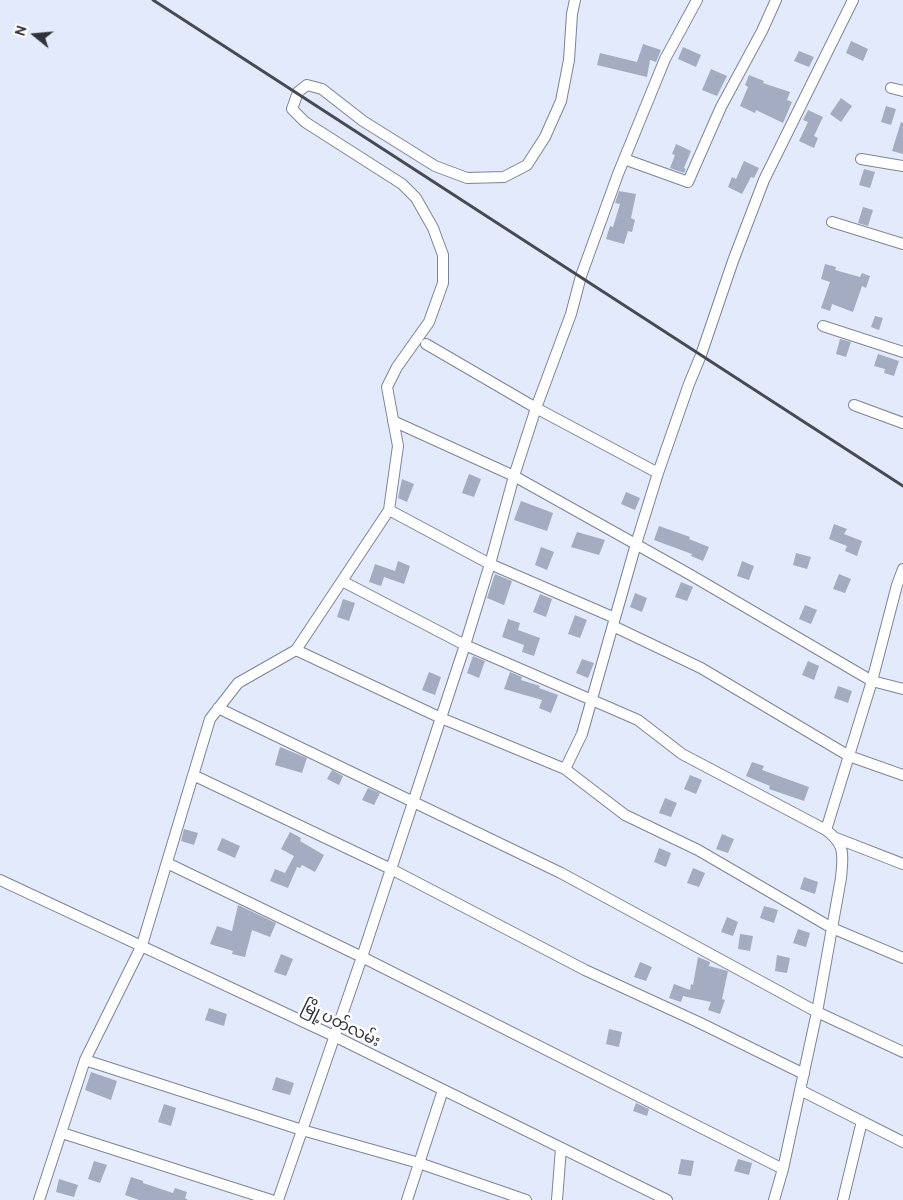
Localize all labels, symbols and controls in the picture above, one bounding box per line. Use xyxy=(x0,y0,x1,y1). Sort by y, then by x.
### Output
north arrow xyxy=(10,10,60,60)
text: N xyxy=(11,23,31,38)
street label: မြို့ပတ်လမ်း xyxy=(299,997,383,1051)

